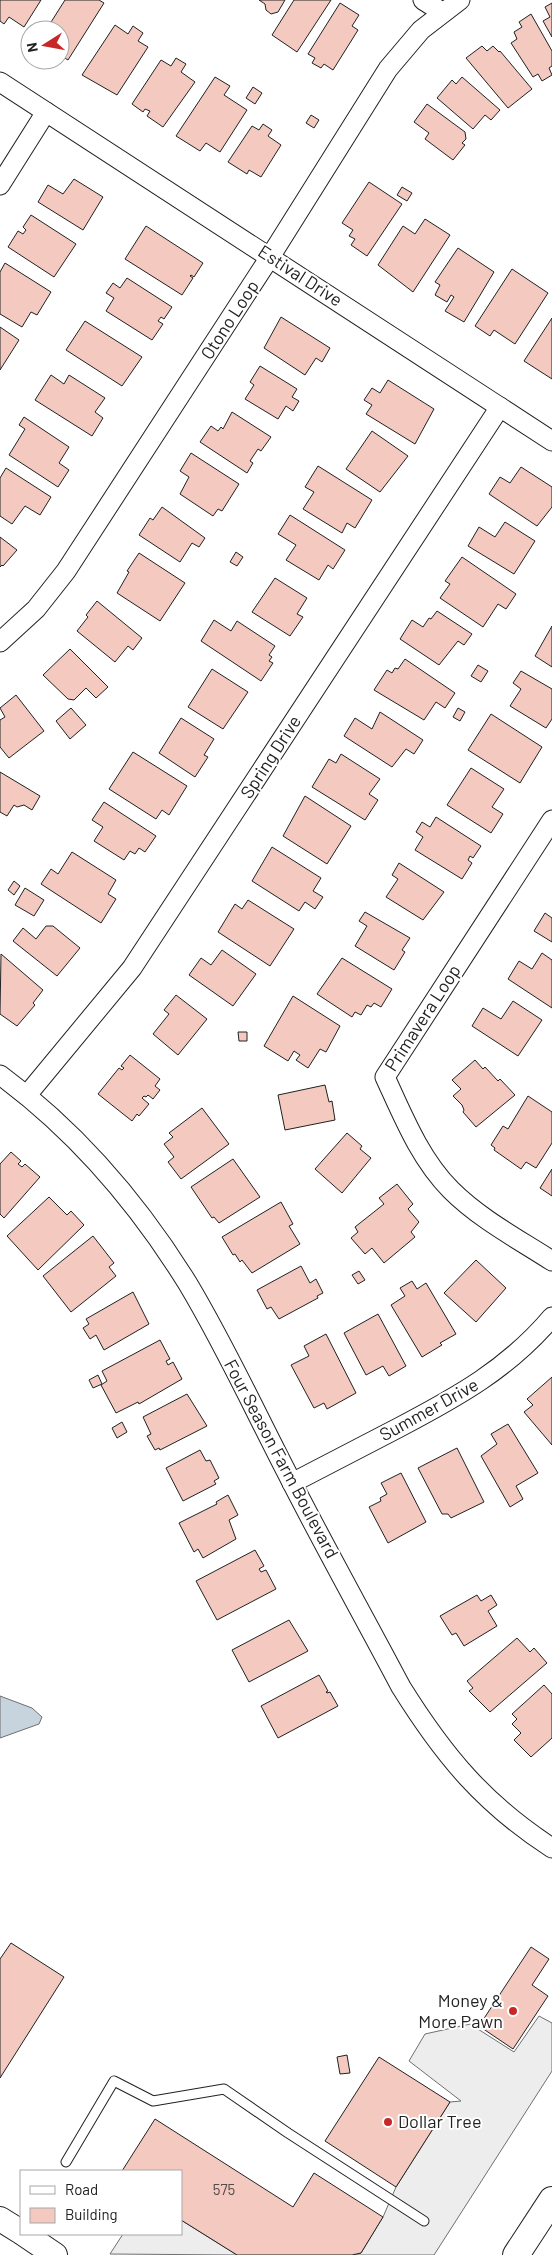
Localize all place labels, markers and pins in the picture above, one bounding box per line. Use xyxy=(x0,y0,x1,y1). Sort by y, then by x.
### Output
place label: Money & More Pawn xyxy=(418,1989,503,2032)
marker: Money & More Pawn xyxy=(507,2005,519,2017)
place label: Dollar Tree xyxy=(398,2110,482,2132)
marker: Dollar Tree xyxy=(382,2116,394,2128)

